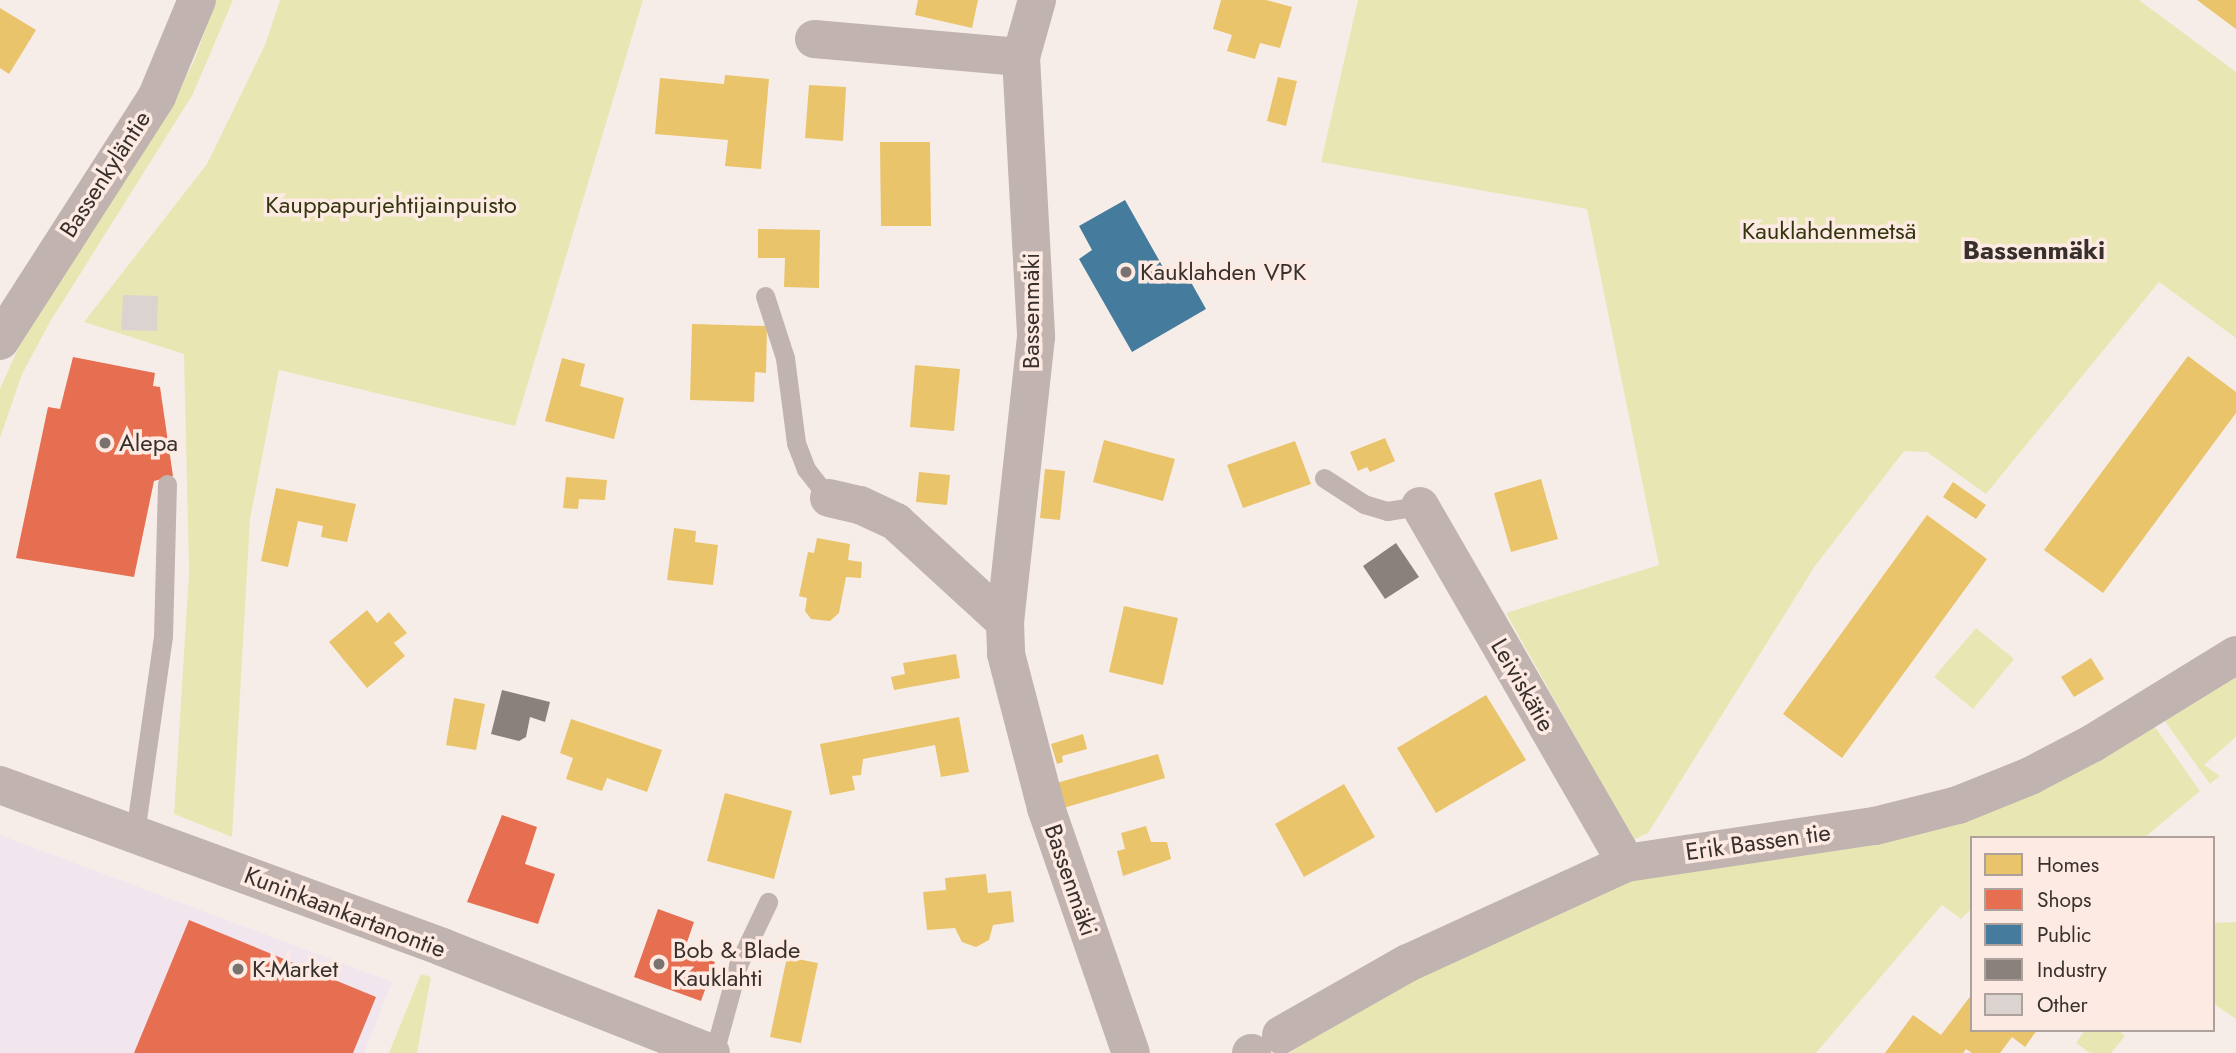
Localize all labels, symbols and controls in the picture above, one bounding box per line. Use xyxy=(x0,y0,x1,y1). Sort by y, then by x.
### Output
street label: Bassenkyläntie xyxy=(53,105,157,243)
park label: Kauppapurjehtijainpuisto xyxy=(265,191,517,219)
park label: Kauklahdenmetsä xyxy=(1742,217,1916,245)
district label: Bassenmäki xyxy=(1963,235,2105,267)
street label: Bassenmäki xyxy=(1017,253,1045,369)
place label: Kauklahden VPK xyxy=(1140,258,1306,286)
marker: Kauklahden VPK xyxy=(1118,264,1134,280)
place label: Alepa xyxy=(119,429,178,457)
marker: Alepa xyxy=(97,435,113,451)
street label: Leiviskätie xyxy=(1485,633,1561,737)
street label: Erik Bassen tie xyxy=(1684,818,1832,866)
street label: Bassenmäki xyxy=(1038,820,1104,940)
legend xyxy=(1970,836,2215,1032)
text: Homes xyxy=(2037,850,2099,880)
street label: Kuninkaankartanontie xyxy=(240,860,450,964)
text: Shops xyxy=(2037,885,2091,915)
text: Public xyxy=(2037,920,2091,950)
place label: Bob & Blade Kauklahti xyxy=(673,936,800,992)
place label: K-Market xyxy=(252,955,338,983)
text: Industry xyxy=(2037,955,2107,985)
marker: Bob & Blade Kauklahti xyxy=(651,956,667,972)
marker: K-Market xyxy=(230,961,246,977)
text: Other xyxy=(2037,990,2088,1020)

